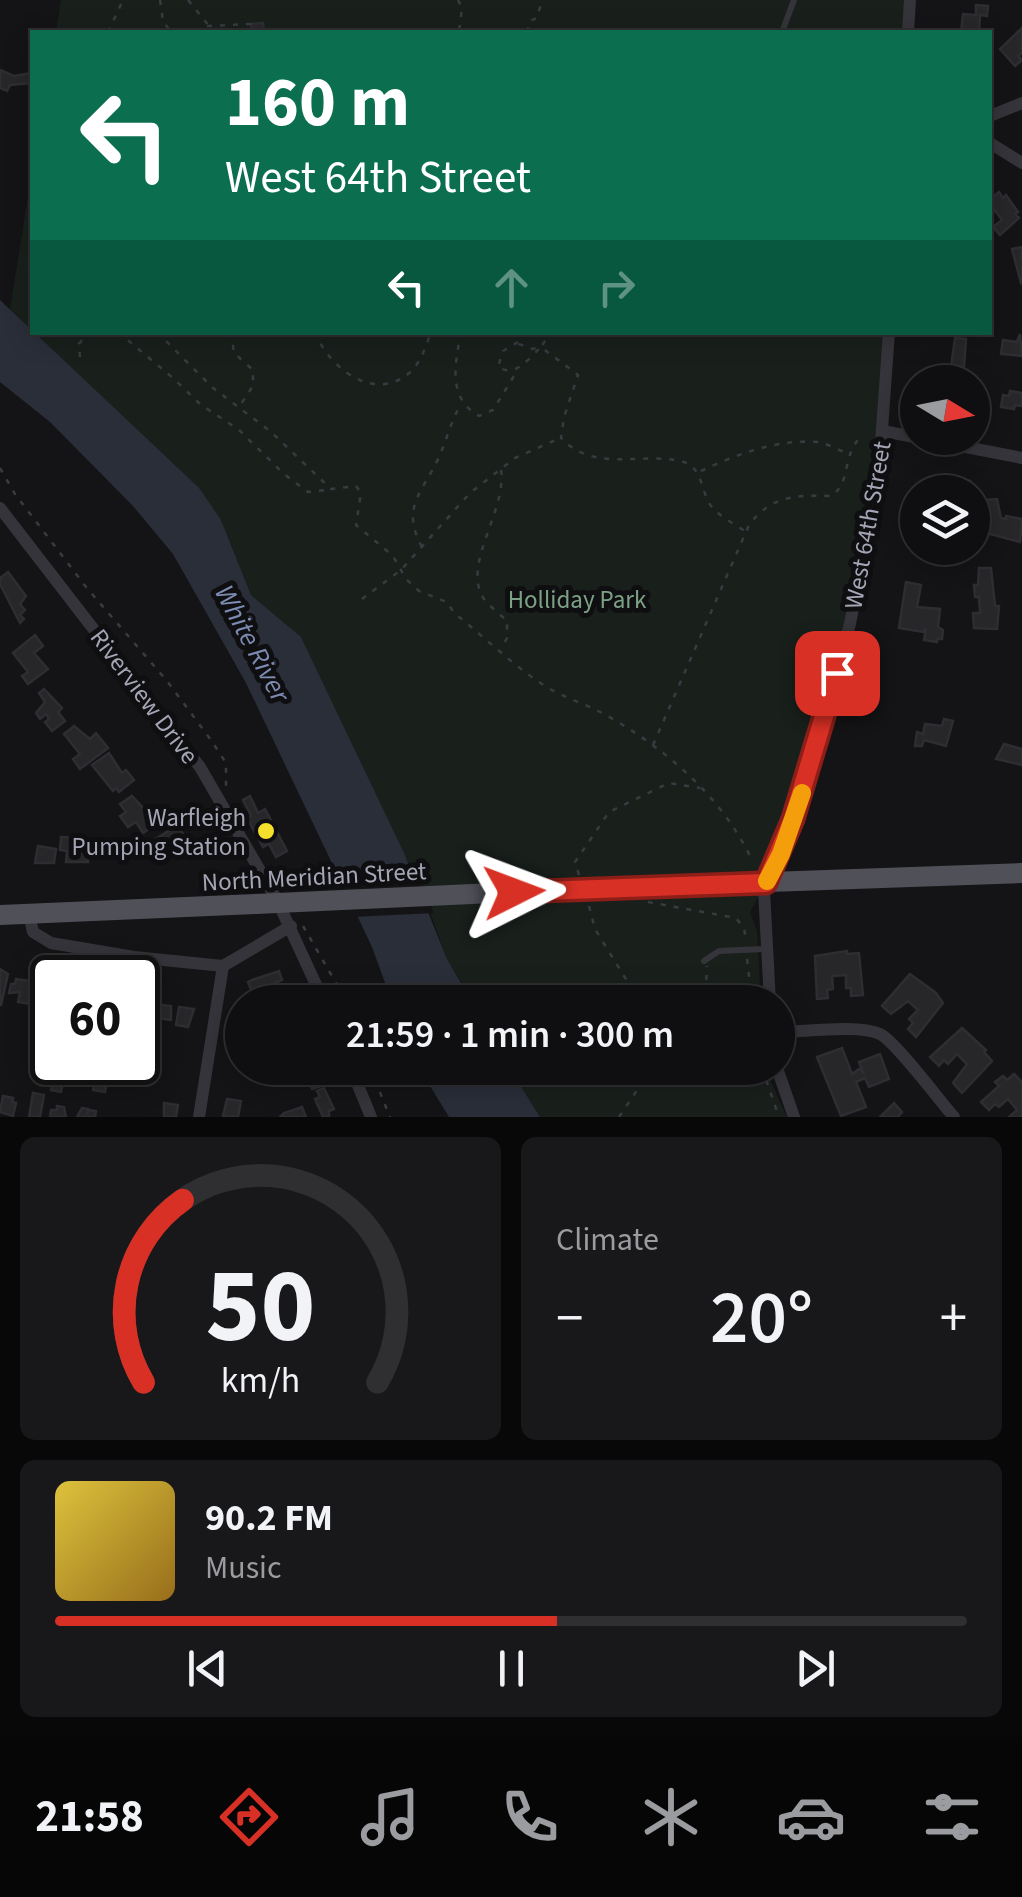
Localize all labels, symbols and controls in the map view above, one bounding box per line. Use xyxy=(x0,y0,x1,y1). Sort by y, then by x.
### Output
text: 160 m xyxy=(225,53,410,153)
icon: left xyxy=(60,70,190,200)
text: West 64th Street xyxy=(225,146,531,210)
icon: left xyxy=(379,260,434,315)
icon: ahead xyxy=(484,260,539,315)
icon: right xyxy=(589,260,644,315)
north arrow xyxy=(900,365,990,455)
map controls xyxy=(900,365,990,565)
street label: West 64th Street xyxy=(835,438,901,612)
button: layers xyxy=(900,475,990,565)
water label: White River xyxy=(204,578,300,711)
park label: Holliday Park xyxy=(508,582,647,618)
street label: Riverview Drive xyxy=(81,621,207,772)
pin xyxy=(795,631,880,716)
icon: arrive xyxy=(810,646,865,701)
place label: Warfleigh Pumping Station xyxy=(71,800,246,865)
marker: Warfleigh Pumping Station xyxy=(255,820,277,842)
position arrow xyxy=(462,840,566,944)
street label: North Meridian Street xyxy=(201,853,428,901)
speed limit sign: 60 xyxy=(30,955,160,1085)
text: 21:59 · 1 min · 300 m xyxy=(346,1008,674,1062)
text: Climate xyxy=(556,1217,659,1263)
text: 50 xyxy=(206,1234,315,1382)
text: 20° xyxy=(710,1265,813,1372)
text: − xyxy=(556,1280,583,1358)
text: + xyxy=(940,1280,967,1358)
text: km/h xyxy=(221,1355,300,1406)
text: 90.2 FM xyxy=(205,1491,333,1545)
text: Music xyxy=(205,1545,282,1591)
icon: previous xyxy=(180,1641,235,1696)
icon: pause xyxy=(484,1641,539,1696)
icon: next xyxy=(788,1641,843,1696)
icon: directions xyxy=(214,1782,284,1852)
icon: music xyxy=(355,1782,425,1852)
icon: phone xyxy=(495,1782,565,1852)
icon: climate xyxy=(636,1782,706,1852)
icon: car xyxy=(776,1782,846,1852)
icon: filters xyxy=(917,1782,987,1852)
text: 21:58 xyxy=(35,1785,144,1849)

